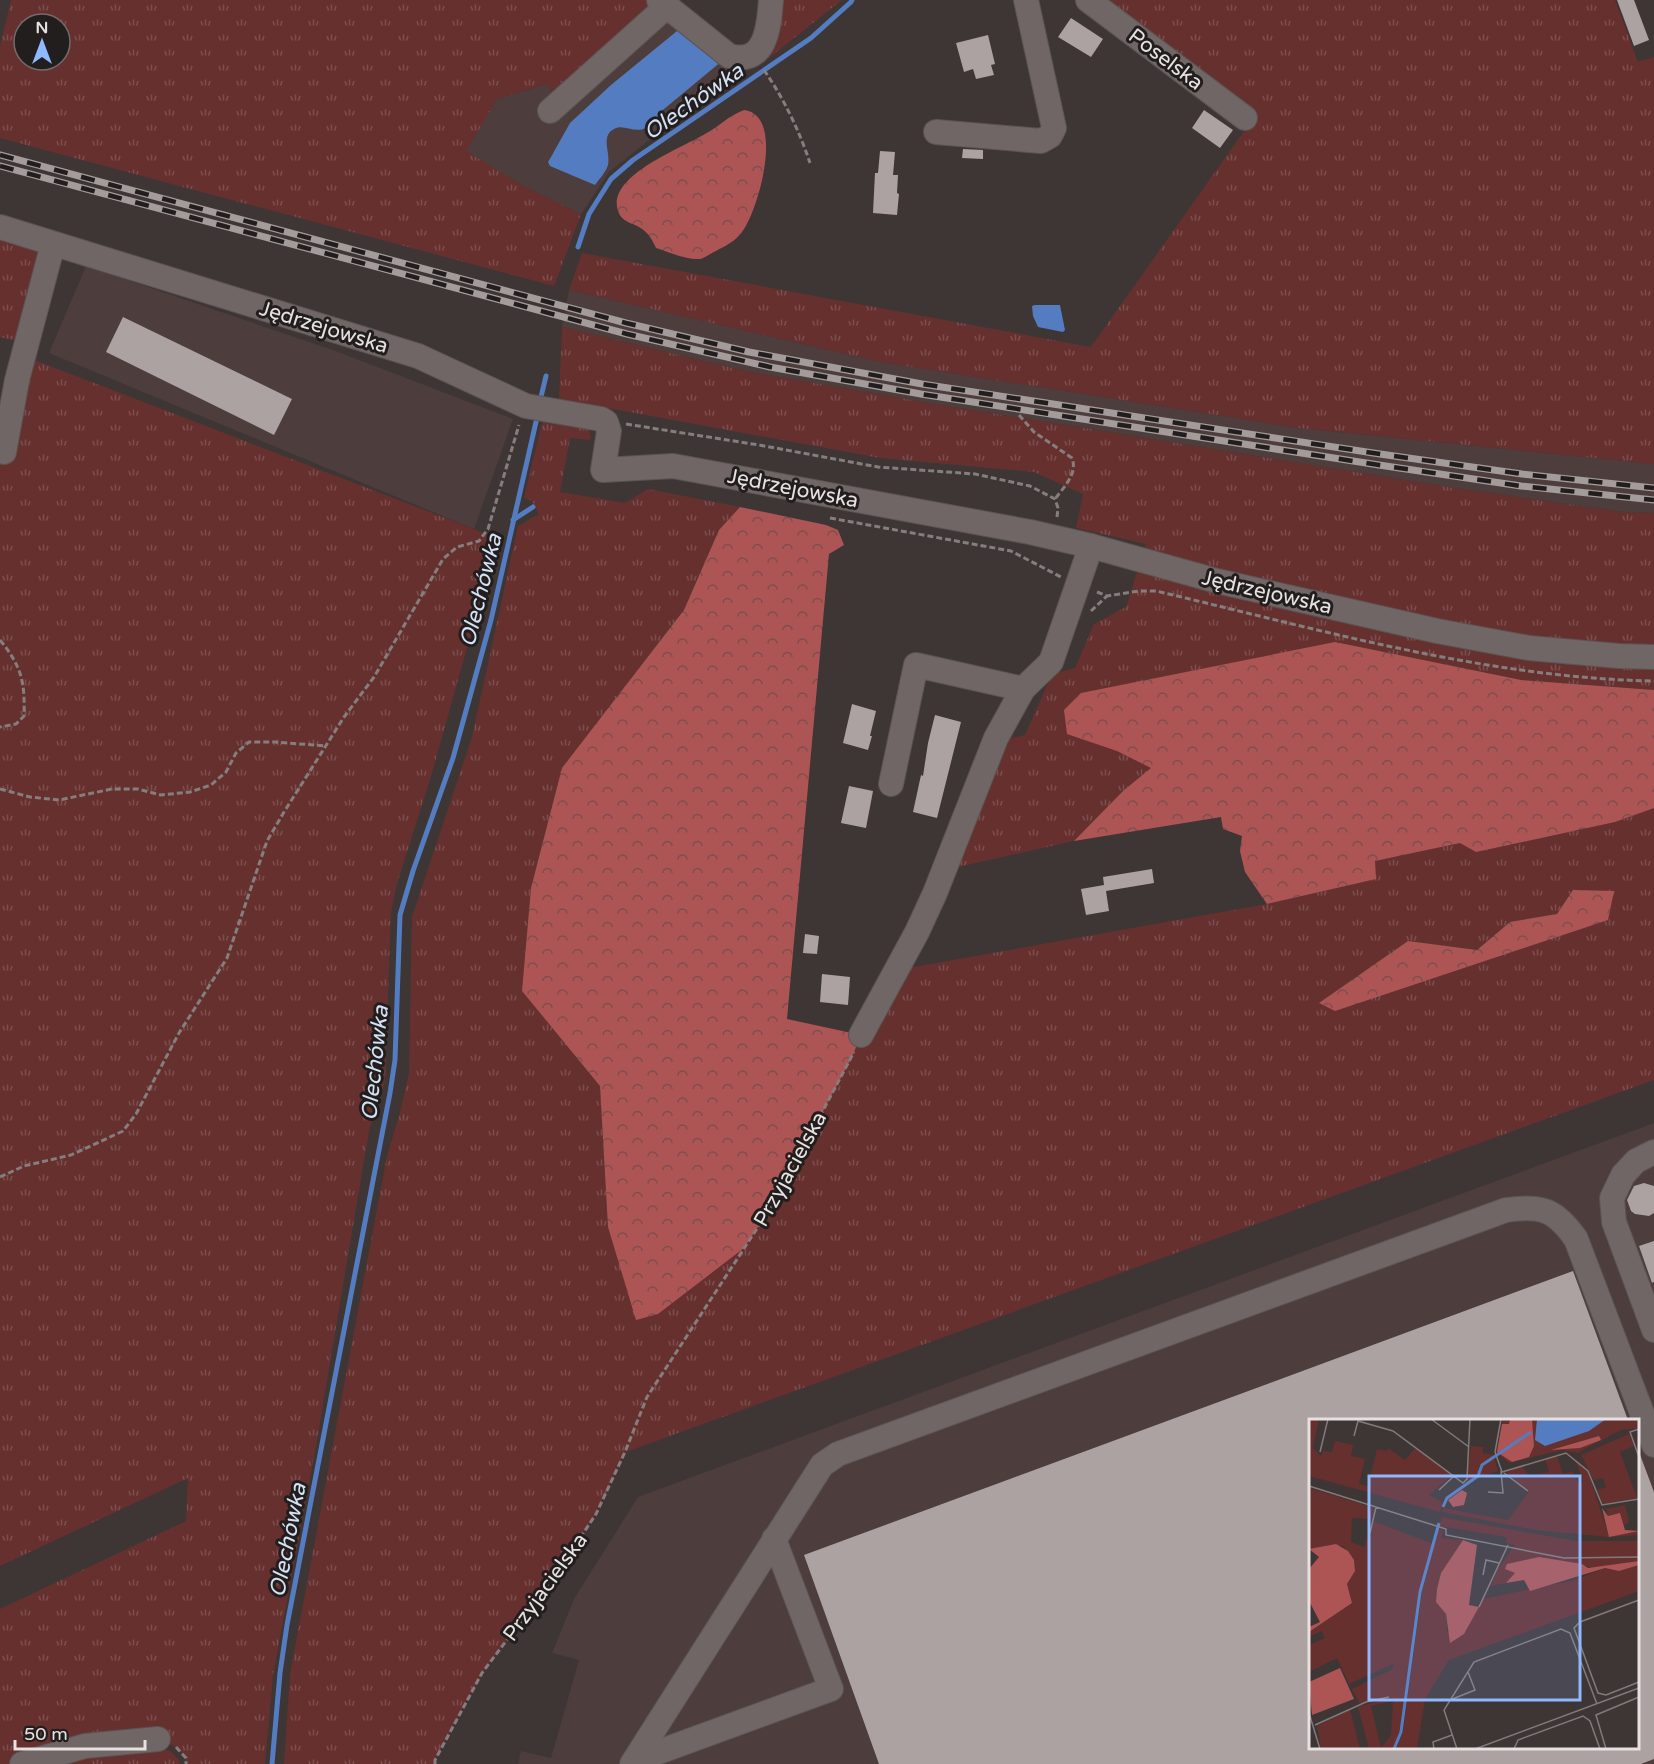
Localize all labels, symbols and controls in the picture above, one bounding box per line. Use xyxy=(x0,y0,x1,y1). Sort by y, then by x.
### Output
north arrow xyxy=(12,12,72,72)
text: N xyxy=(36,18,48,38)
street label: Poselska xyxy=(1123,23,1208,96)
water label: Olechówka xyxy=(639,58,749,146)
street label: Jędrzejowska xyxy=(257,296,391,359)
street label: Jędrzejowska xyxy=(725,464,861,513)
water label: Olechówka xyxy=(454,530,508,649)
street label: Jędrzejowska xyxy=(1199,565,1335,620)
water label: Olechówka xyxy=(356,1004,394,1122)
street label: Przyjacielska xyxy=(749,1107,832,1231)
inset map xyxy=(1309,1419,1639,1749)
water label: Olechówka xyxy=(264,1480,312,1599)
street label: Przyjacielska xyxy=(498,1528,593,1646)
scale bar xyxy=(15,1713,146,1751)
text: 50 m xyxy=(24,1723,68,1745)

